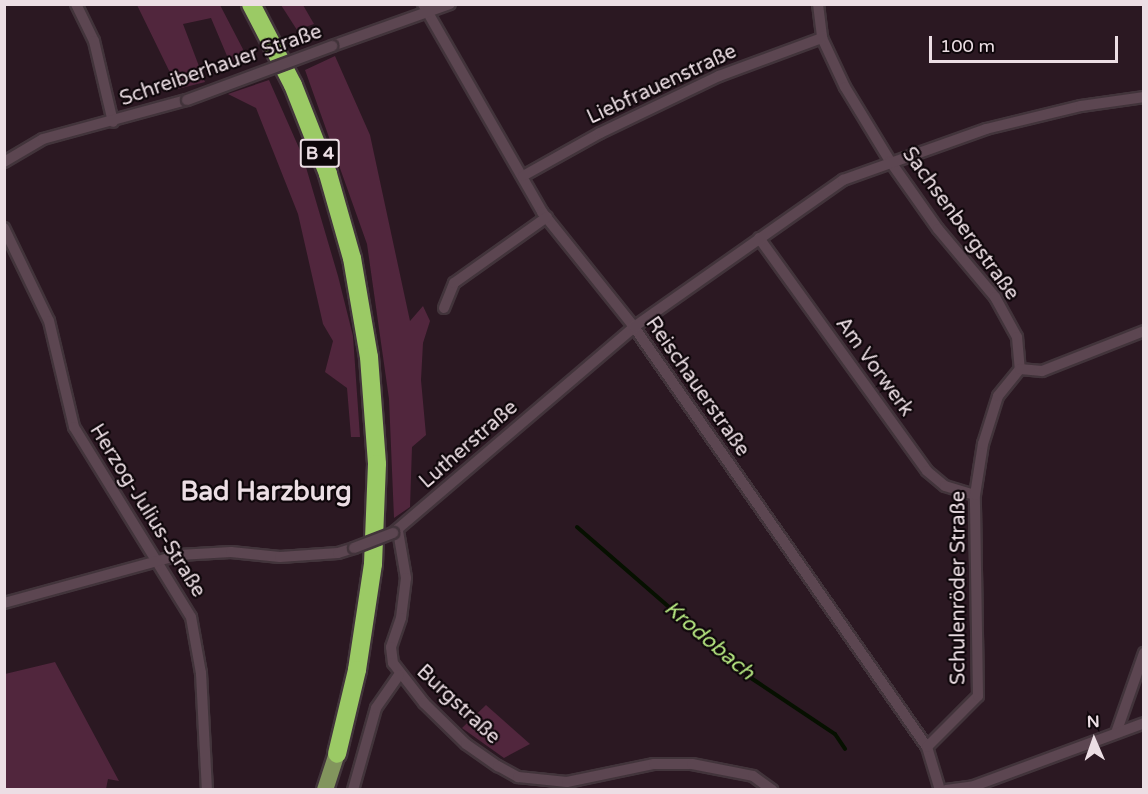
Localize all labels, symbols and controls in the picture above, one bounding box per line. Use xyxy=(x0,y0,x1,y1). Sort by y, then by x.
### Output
street label: Schreiberhauer Straße xyxy=(117,20,325,112)
scale bar xyxy=(932,24,1121,62)
text: 100 m xyxy=(940,35,995,57)
street label: Liebfrauenstraße xyxy=(584,40,740,130)
road number: B 4 xyxy=(299,138,341,168)
street label: Sachsenbergstraße xyxy=(897,143,1023,305)
street label: Reischauerstraße xyxy=(640,313,754,461)
street label: Am Vorwerk xyxy=(830,313,918,421)
street label: Lutherstraße xyxy=(415,396,523,494)
street label: Herzog-Julius-Straße xyxy=(84,420,210,602)
district label: Bad Harzburg xyxy=(180,476,352,508)
street label: Schulenröder Straße xyxy=(947,491,971,685)
water label: Krodobach xyxy=(659,596,759,686)
street label: Burgstraße xyxy=(411,660,505,750)
north arrow xyxy=(1064,710,1124,770)
text: N xyxy=(1087,712,1100,732)

